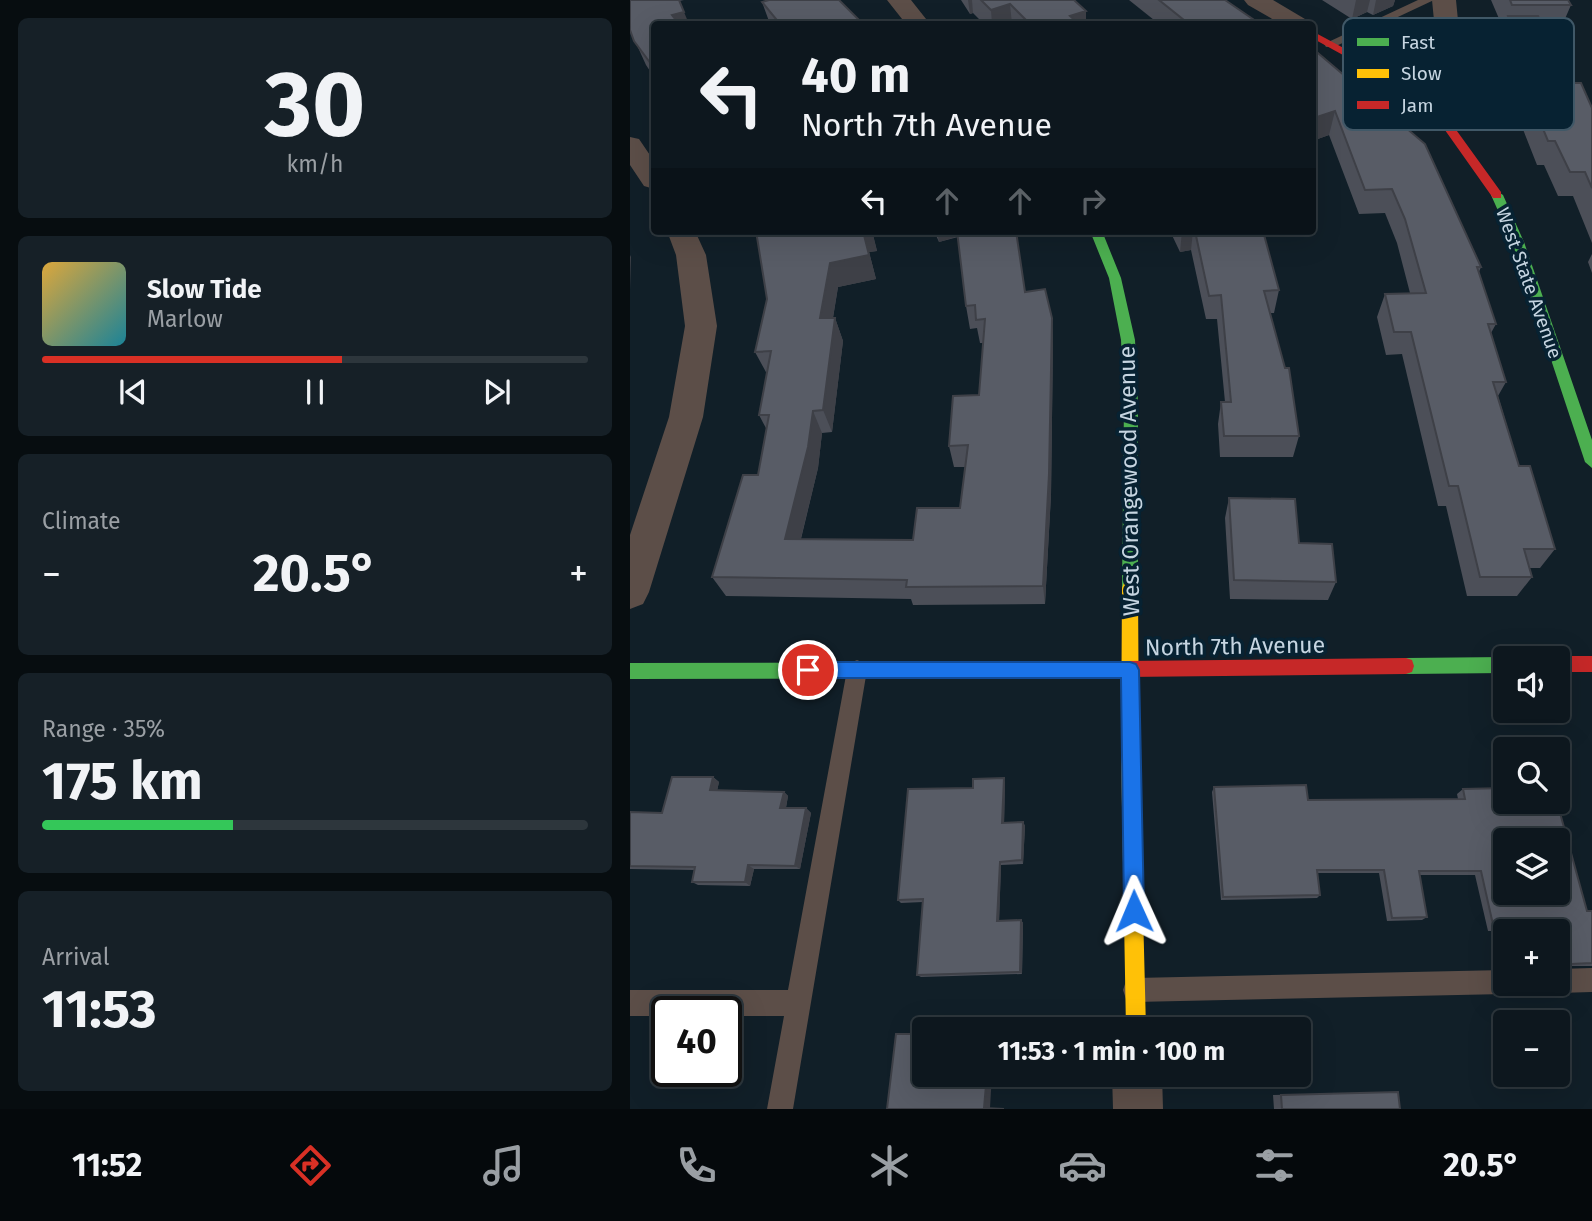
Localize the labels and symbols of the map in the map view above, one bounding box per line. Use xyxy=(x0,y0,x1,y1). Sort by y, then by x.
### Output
legend xyxy=(1343,18,1574,130)
text: Fast xyxy=(1401,31,1435,54)
text: Slow xyxy=(1401,62,1442,85)
text: Jam xyxy=(1401,94,1433,117)
street label: West State Avenue xyxy=(1491,204,1567,362)
street label: West Orangewood Avenue xyxy=(1113,346,1145,616)
street label: North 7th Avenue xyxy=(1145,630,1325,662)
pin xyxy=(778,640,838,700)
position arrow xyxy=(1097,874,1171,948)
speed limit sign: 40 xyxy=(651,996,742,1087)

